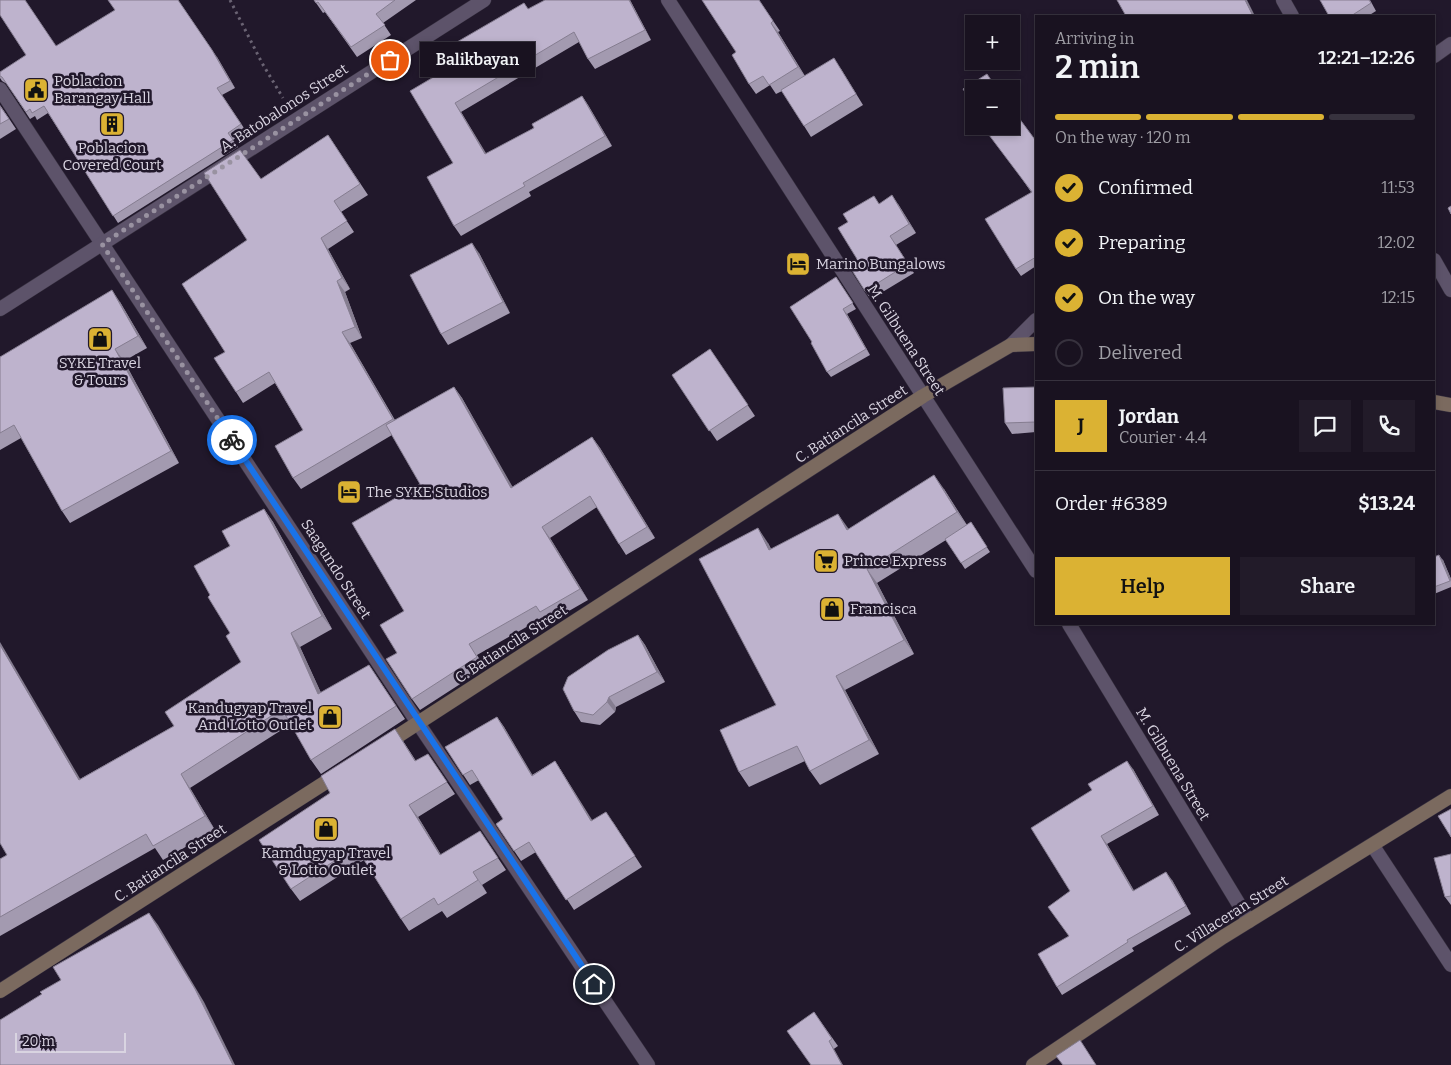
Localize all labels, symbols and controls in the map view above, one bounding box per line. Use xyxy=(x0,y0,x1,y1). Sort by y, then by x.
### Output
map controls xyxy=(965,15,1020,135)
button: + xyxy=(965,15,1020,70)
text: Arriving in xyxy=(1055,29,1134,48)
pin xyxy=(369,39,411,81)
callout: Balikbayan xyxy=(420,42,535,78)
icon: bag xyxy=(376,46,404,74)
text: 12:21–12:26 xyxy=(1318,46,1415,69)
text: 2 min xyxy=(1055,48,1140,86)
text: Balikbayan xyxy=(436,50,519,69)
street label: A. Batobalonos Street xyxy=(217,60,352,156)
place label: Poblacion Barangay Hall xyxy=(54,72,151,107)
public building icon: Poblacion Barangay Hall xyxy=(23,77,49,103)
button: − xyxy=(965,80,1020,135)
building icon: Poblacion Covered Court xyxy=(99,111,125,137)
text: On the way · 120 m xyxy=(1055,128,1190,147)
place label: Poblacion Covered Court xyxy=(62,139,162,174)
icon: check xyxy=(1055,174,1083,202)
text: Confirmed xyxy=(1098,176,1193,199)
text: 11:53 xyxy=(1381,178,1415,197)
icon: check xyxy=(1055,229,1083,257)
text: Preparing xyxy=(1098,231,1186,254)
text: 12:02 xyxy=(1377,233,1415,252)
hotel icon: Marino Bungalows xyxy=(785,251,811,277)
place label: Marino Bungalows xyxy=(816,255,945,273)
street label: M. Gilbuena Street xyxy=(863,281,949,399)
icon: check xyxy=(1055,284,1083,312)
text: On the way xyxy=(1098,286,1195,309)
text: 12:15 xyxy=(1381,288,1415,307)
shop icon: SYKE Travel & Tours xyxy=(87,326,113,352)
text: Delivered xyxy=(1098,341,1182,364)
place label: SYKE Travel & Tours xyxy=(59,354,141,389)
street label: C. Batiancila Street xyxy=(792,381,911,467)
button: chat xyxy=(1299,400,1351,452)
button: phone xyxy=(1363,400,1415,452)
text: Jordan xyxy=(1119,405,1179,428)
text: J xyxy=(1078,414,1084,437)
courier xyxy=(207,415,257,465)
icon: bike xyxy=(218,426,246,454)
text: Courier · 4.4 xyxy=(1119,428,1207,447)
hotel icon: The SYKE Studios xyxy=(336,479,362,505)
place label: The SYKE Studios xyxy=(366,483,488,501)
text: Order #6389 xyxy=(1055,492,1168,515)
text: $13.24 xyxy=(1358,492,1415,515)
street label: Saagundo Street xyxy=(297,516,375,623)
supermarket icon: Prince Express xyxy=(813,548,839,574)
place label: Prince Express xyxy=(844,552,947,570)
button: Help xyxy=(1055,557,1230,615)
button: Share xyxy=(1240,557,1415,615)
shop icon: Francisca xyxy=(819,596,845,622)
place label: Francisca xyxy=(850,600,917,618)
street label: C. Batiancila Street xyxy=(452,601,571,687)
place label: Kandugyap Travel And Lotto Outlet xyxy=(188,699,313,734)
shop icon: Kandugyap Travel And Lotto Outlet xyxy=(317,704,343,730)
street label: M. Gilbuena Street xyxy=(1132,704,1214,824)
shop icon: Kamdugyap Travel & Lotto Outlet xyxy=(313,816,339,842)
street label: C. Batiancila Street xyxy=(111,820,230,906)
place label: Kamdugyap Travel & Lotto Outlet xyxy=(261,844,391,879)
street label: C. Villaceran Street xyxy=(1171,871,1292,956)
pin xyxy=(573,963,615,1005)
icon: home xyxy=(580,970,608,998)
scale bar xyxy=(15,1030,126,1053)
text: 20 m xyxy=(22,1033,55,1050)

